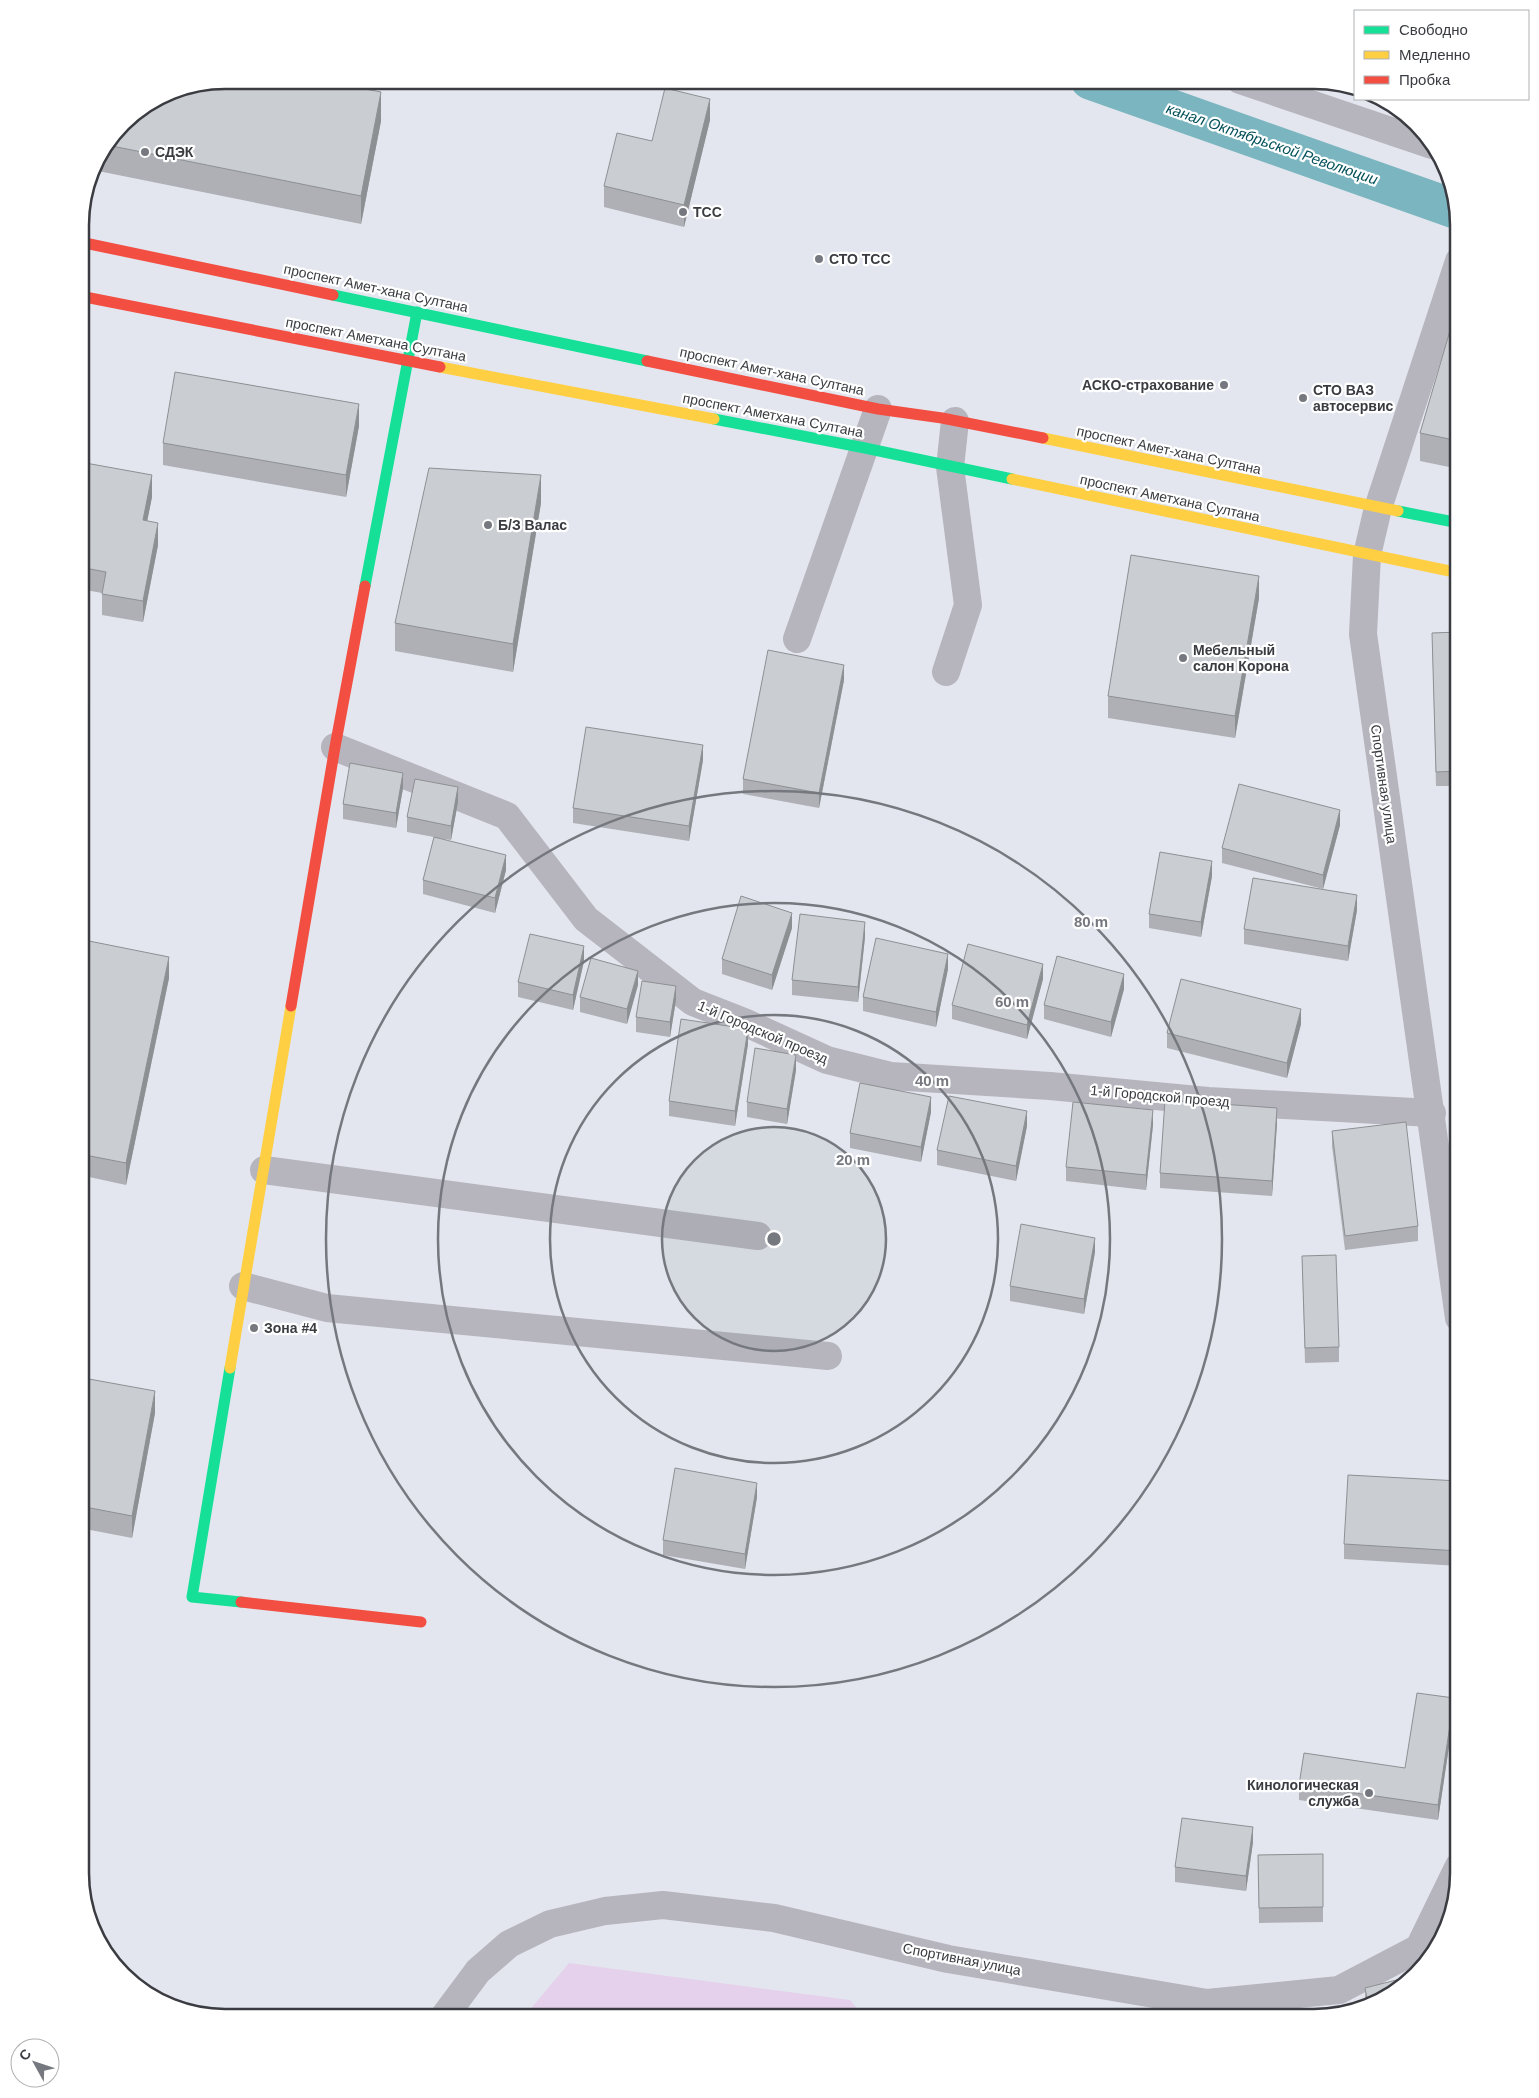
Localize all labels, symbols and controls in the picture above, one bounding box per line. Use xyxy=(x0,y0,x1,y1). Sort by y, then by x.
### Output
legend xyxy=(1354,10,1529,100)
text: Свободно xyxy=(1399,21,1468,38)
text: Медленно xyxy=(1399,46,1470,63)
text: Пробка xyxy=(1399,71,1451,88)
water label: канал Октябрьской Революции xyxy=(1164,99,1381,188)
place label: СДЭК xyxy=(155,144,194,160)
marker: СДЭК xyxy=(139,146,151,158)
place label: ТСС xyxy=(693,204,722,220)
marker: ТСС xyxy=(677,206,689,218)
place label: СТО ТСС xyxy=(829,251,891,267)
marker: СТО ТСС xyxy=(813,253,825,265)
street label: проспект Амет-хана Султана xyxy=(282,261,470,315)
street label: проспект Аметхана Султана xyxy=(284,314,468,364)
street label: проспект Амет-хана Султана xyxy=(678,344,866,398)
place label: АСКО-страхование xyxy=(1082,377,1214,393)
marker: АСКО-страхование xyxy=(1218,379,1230,391)
place label: СТО ВАЗ автосервис xyxy=(1313,382,1394,414)
street label: проспект Аметхана Султана xyxy=(681,390,865,440)
marker: СТО ВАЗ автосервис xyxy=(1297,392,1309,404)
street label: проспект Амет-хана Султана xyxy=(1075,423,1263,477)
street label: проспект Аметхана Султана xyxy=(1079,471,1262,525)
place label: Б/З Валас xyxy=(498,517,567,533)
marker: Б/З Валас xyxy=(482,519,494,531)
place label: Мебельный салон Корона xyxy=(1193,642,1289,674)
marker: Мебельный салон Корона xyxy=(1177,652,1189,664)
street label: Спортивная улица xyxy=(1368,723,1400,845)
text: 80 m xyxy=(1074,913,1108,930)
text: 60 m xyxy=(995,993,1029,1010)
street label: 1-й Городской проезд xyxy=(696,997,830,1067)
text: 40 m xyxy=(915,1072,949,1089)
street label: 1-й Городской проезд xyxy=(1090,1082,1230,1110)
text: 20 m xyxy=(836,1151,870,1168)
centre of rings xyxy=(765,1230,783,1248)
place label: Зона #4 xyxy=(264,1320,317,1336)
marker: Зона #4 xyxy=(248,1322,260,1334)
place label: Кинологическая служба xyxy=(1247,1777,1359,1809)
marker: Кинологическая служба xyxy=(1363,1787,1375,1799)
street label: Спортивная улица xyxy=(902,1940,1023,1978)
north arrow xyxy=(10,2038,60,2088)
text: С xyxy=(16,2046,34,2064)

